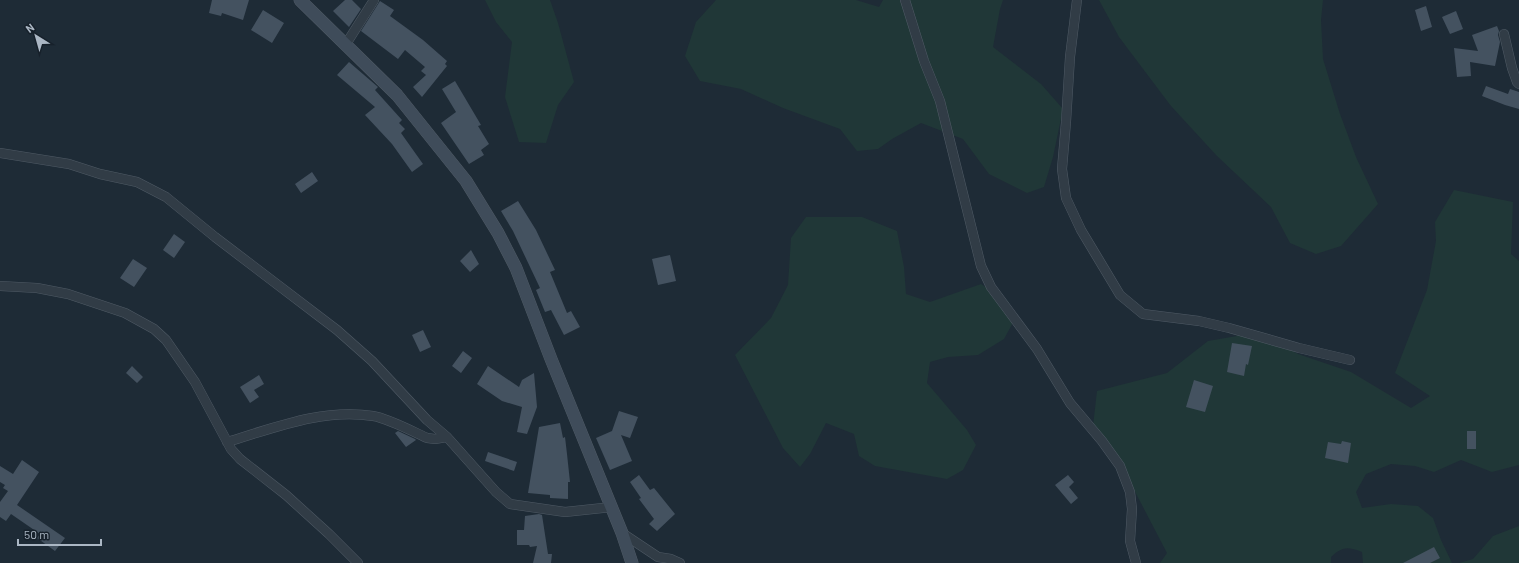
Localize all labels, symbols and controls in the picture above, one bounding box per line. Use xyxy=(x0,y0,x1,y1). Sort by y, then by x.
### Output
north arrow xyxy=(16,16,56,56)
text: N xyxy=(23,20,37,35)
scale bar xyxy=(18,521,101,547)
text: 50 m xyxy=(24,527,49,541)

